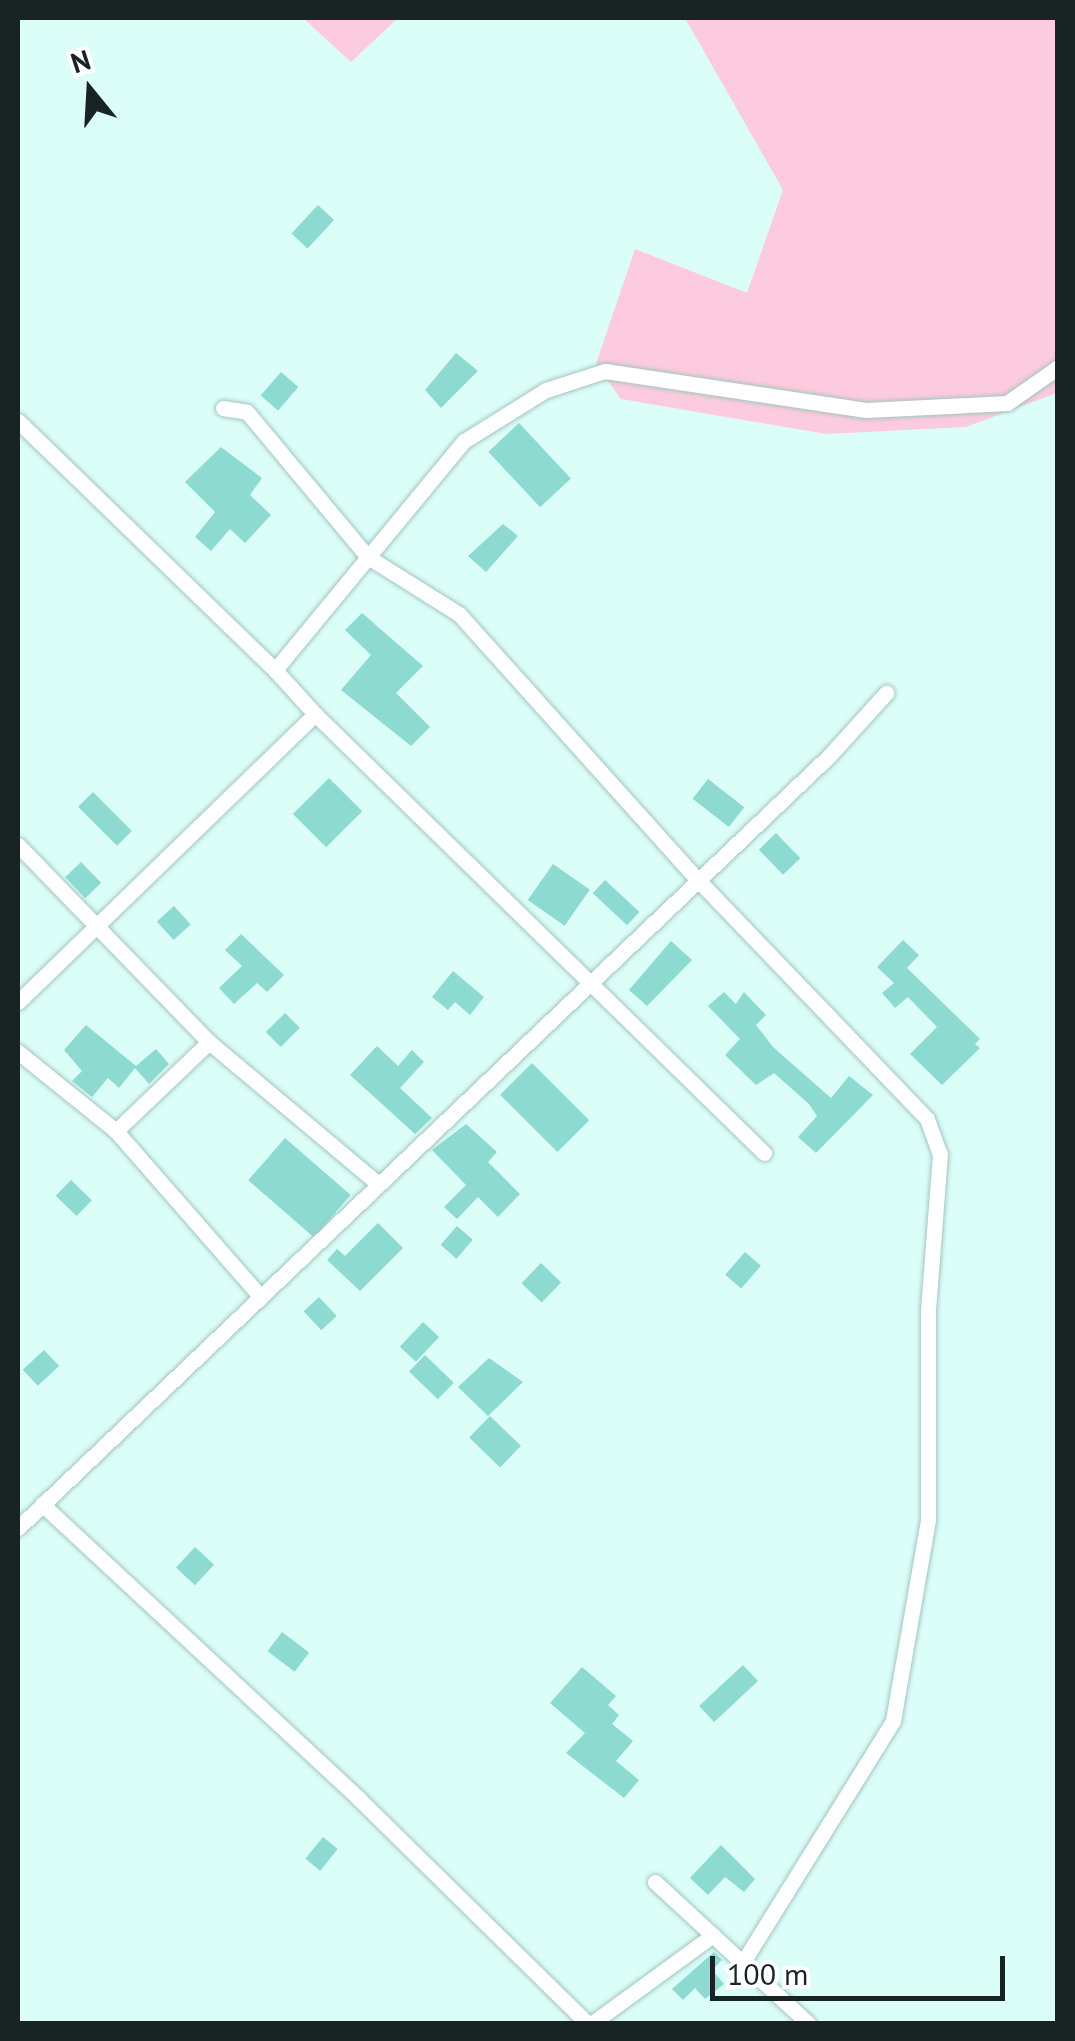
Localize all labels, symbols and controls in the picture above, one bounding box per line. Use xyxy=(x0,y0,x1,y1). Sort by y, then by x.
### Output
north arrow xyxy=(40,40,140,140)
text: N xyxy=(66,41,95,81)
scale bar xyxy=(715,1936,1010,1998)
text: 100 m xyxy=(727,1954,808,1993)

